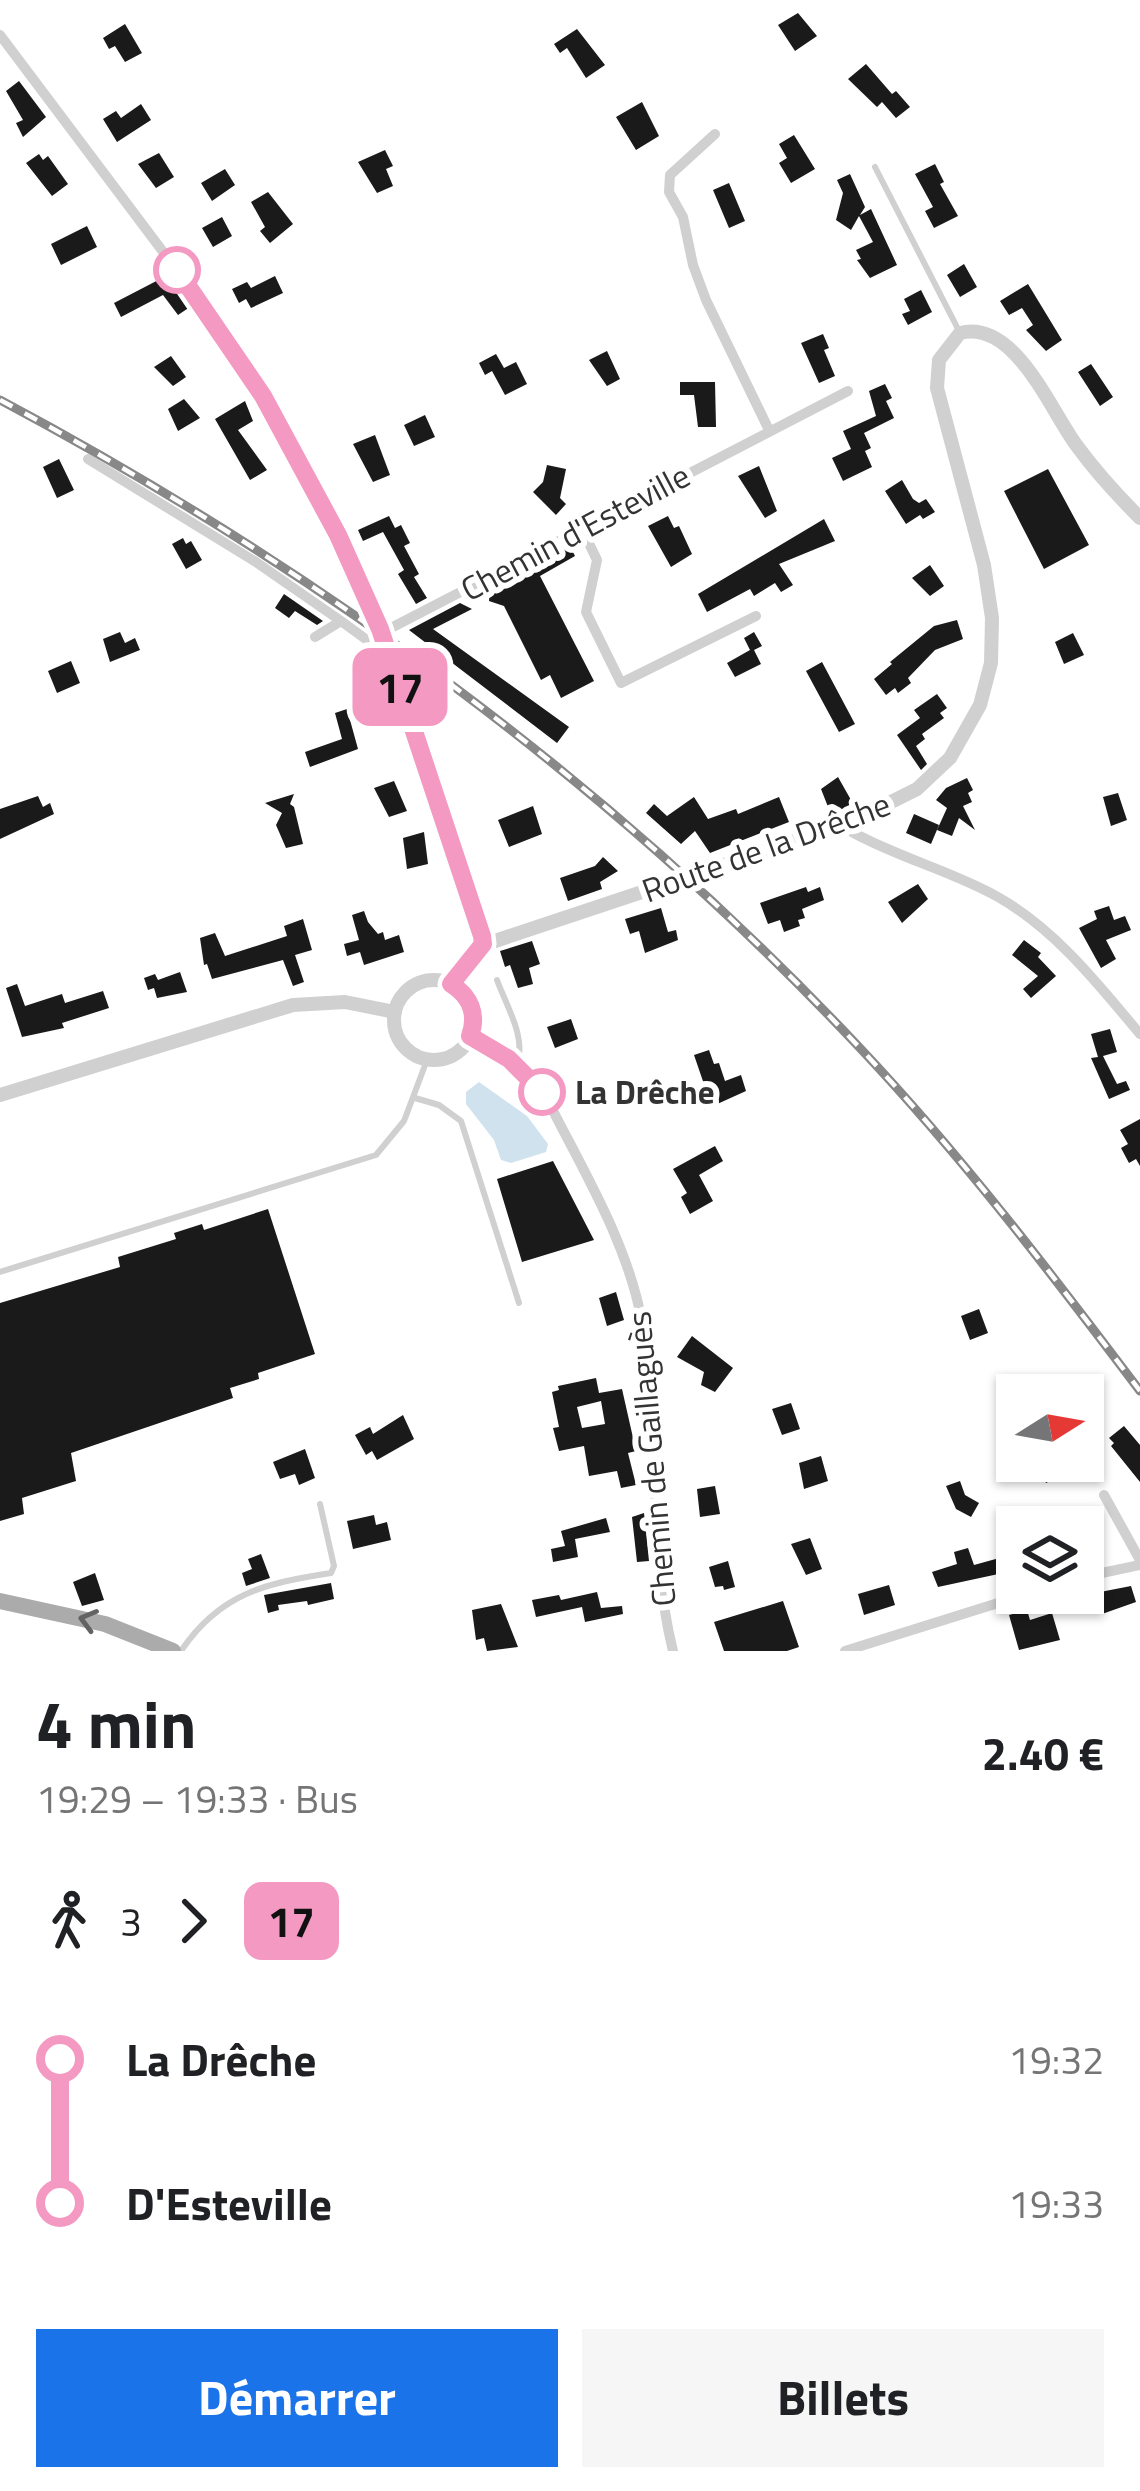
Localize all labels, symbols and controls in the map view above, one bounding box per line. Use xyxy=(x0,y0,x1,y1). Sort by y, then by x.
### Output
unlabelled marker xyxy=(155,248,199,292)
street label: Chemin d'Esteville xyxy=(452,451,698,613)
line badge: 17 xyxy=(346,648,454,726)
text: 17 xyxy=(376,655,424,719)
street label: Route de la Drêche xyxy=(635,779,897,915)
place label: La Drêche xyxy=(575,1067,715,1117)
marker: La Drêche xyxy=(520,1070,564,1114)
street label: Chemin de Gaillaguès xyxy=(613,1309,689,1609)
north arrow xyxy=(996,1374,1104,1482)
map controls xyxy=(996,1374,1104,1614)
button: layers xyxy=(996,1506,1104,1614)
one-way arrow xyxy=(78,1610,99,1635)
text: 4 min xyxy=(36,1673,196,1774)
text: 2.40 € xyxy=(982,1719,1104,1787)
text: 19:29 – 19:33 · Bus xyxy=(36,1769,358,1828)
icon: walk xyxy=(36,1888,102,1954)
icon: forward xyxy=(160,1888,226,1954)
text: 17 xyxy=(268,1889,315,1953)
text: 3 xyxy=(120,1892,142,1951)
text: La Drêche xyxy=(126,2025,316,2093)
text: 19:32 xyxy=(1008,2030,1104,2089)
text: D'Esteville xyxy=(126,2169,332,2237)
text: 19:33 xyxy=(1008,2174,1104,2233)
button: Démarrer xyxy=(36,2329,558,2467)
button: Billets xyxy=(582,2329,1104,2467)

